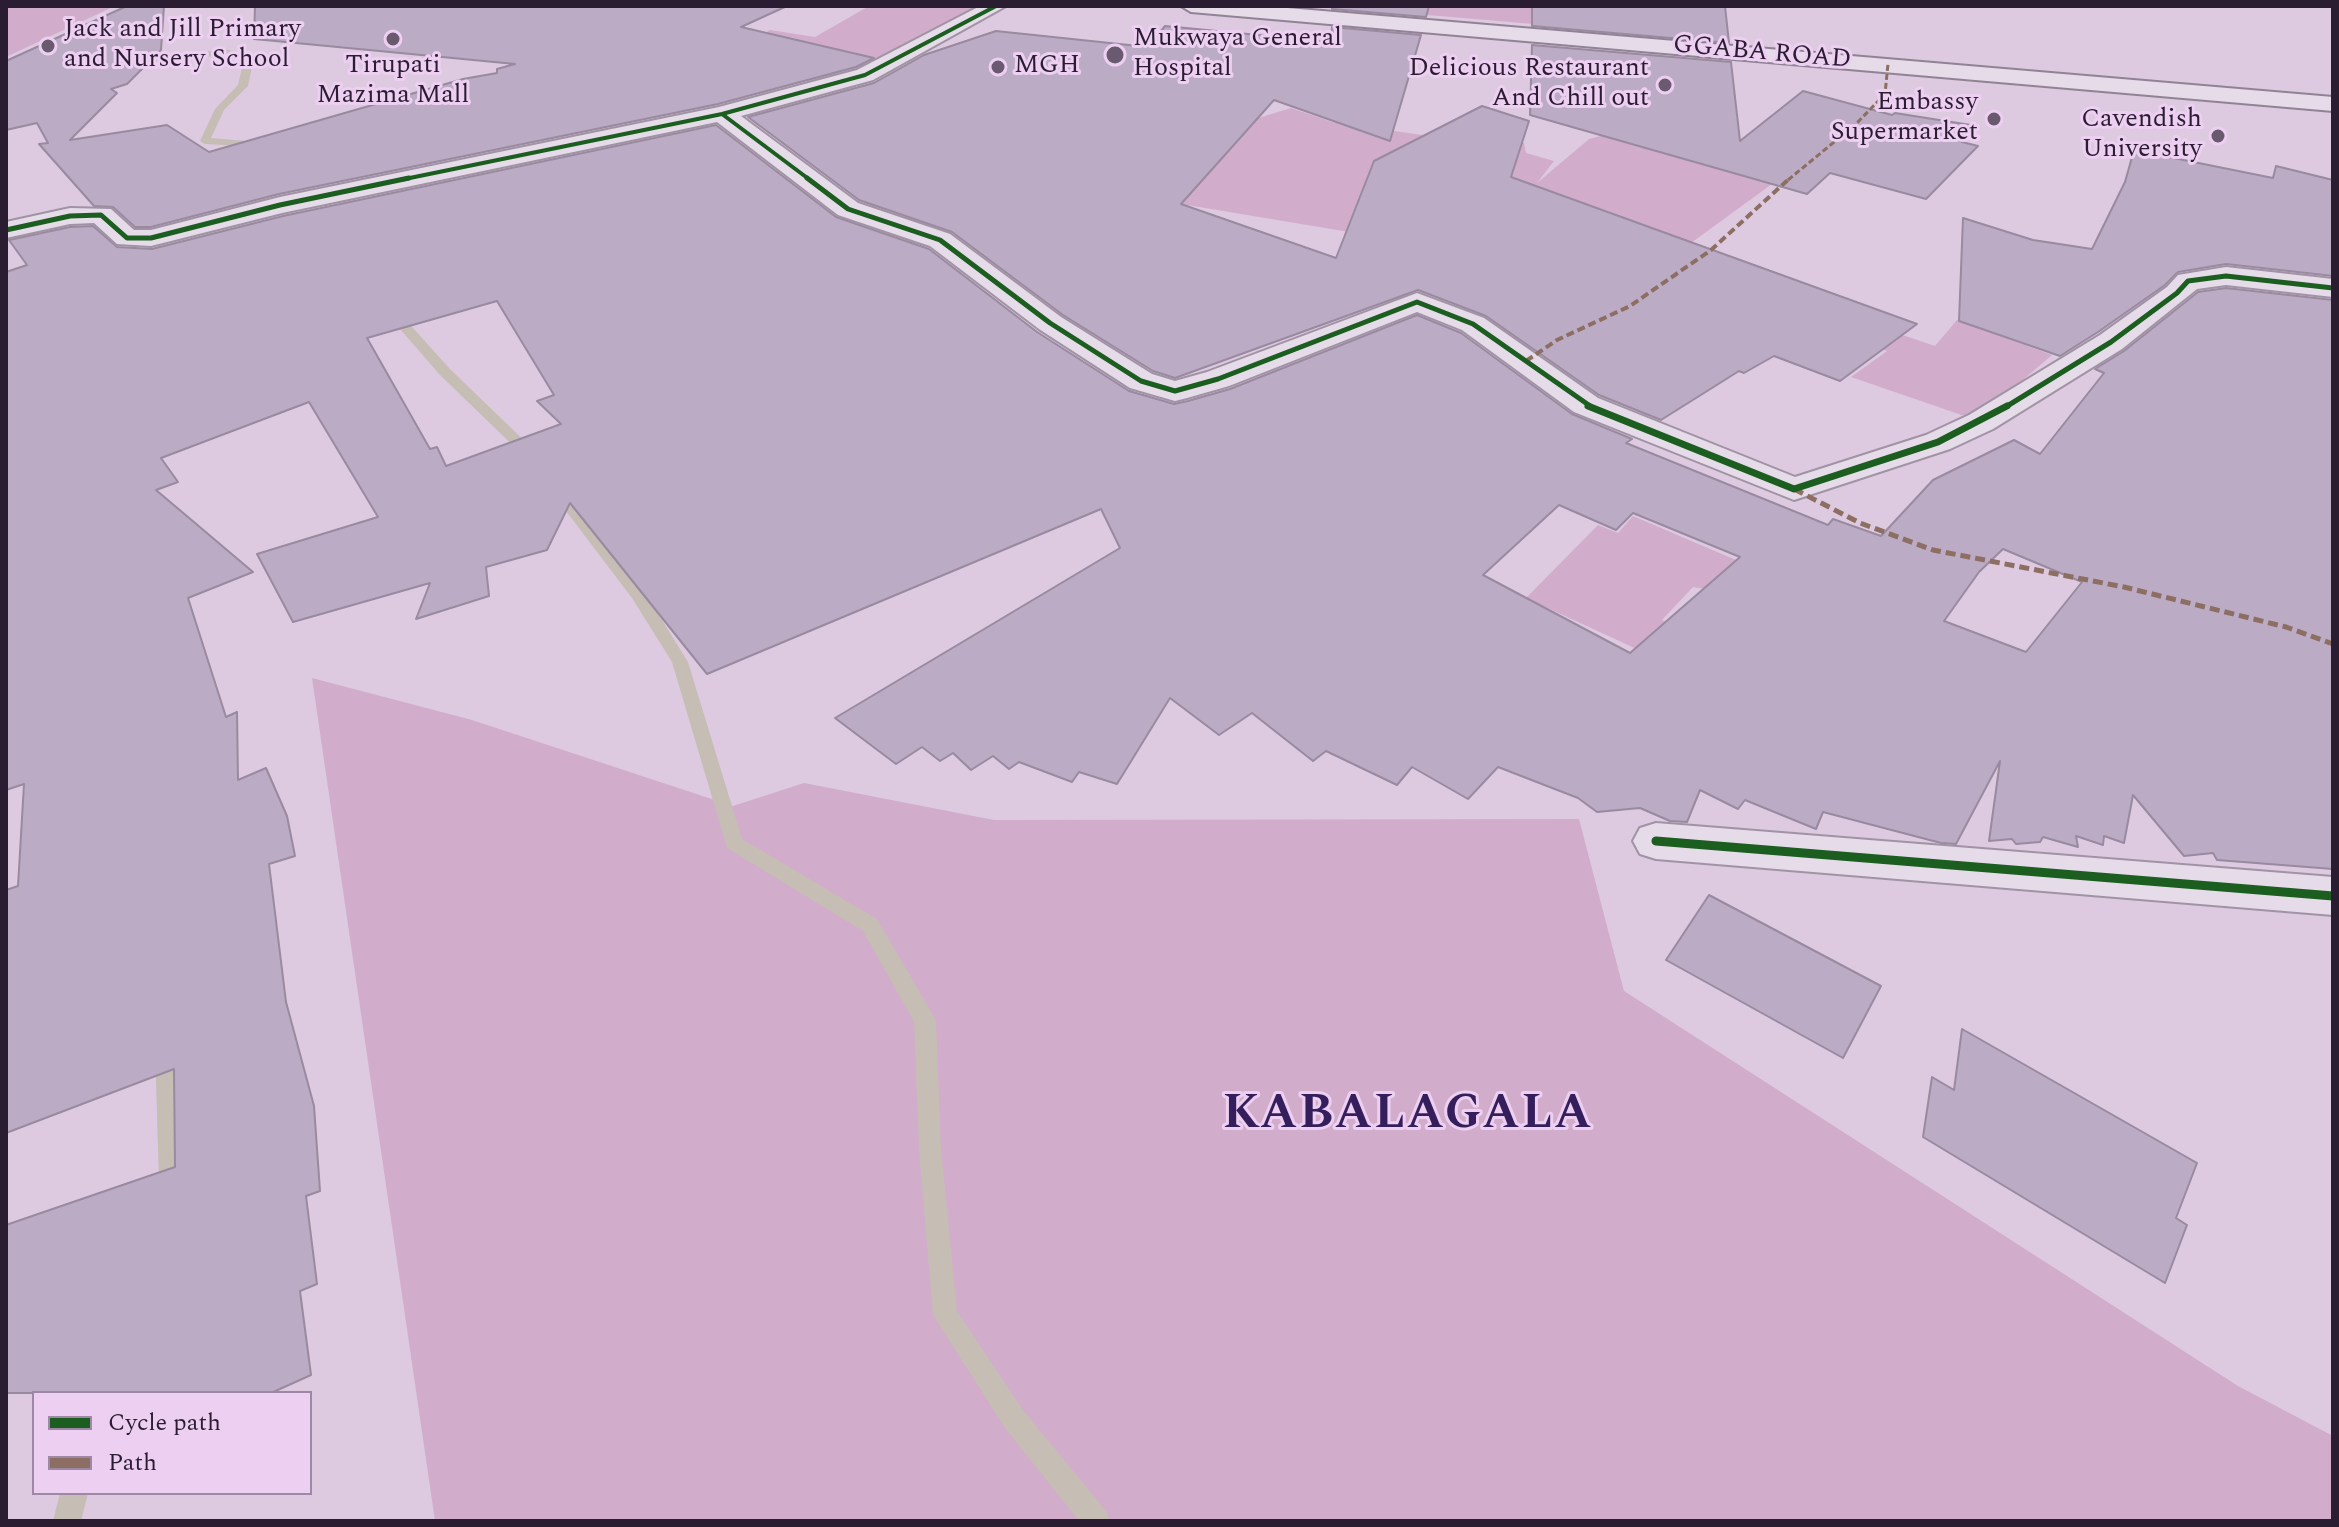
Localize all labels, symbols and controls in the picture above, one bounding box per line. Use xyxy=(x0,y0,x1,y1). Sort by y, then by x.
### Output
place label: Jack and Jill Primary and Nursery School xyxy=(64,15,301,76)
place label: Mukwaya General Hospital xyxy=(1133,24,1342,86)
marker: Tirupati Mazima Mall xyxy=(384,30,402,48)
street label: GGABA ROAD xyxy=(1672,31,1852,77)
marker: Jack and Jill Primary and Nursery School xyxy=(39,37,57,55)
marker: Mukwaya General Hospital xyxy=(1104,44,1126,66)
place label: Tirupati Mazima Mall xyxy=(317,51,469,112)
place label: MGH xyxy=(1014,51,1080,83)
place label: Delicious Restaurant And Chill out xyxy=(1409,54,1649,116)
marker: MGH xyxy=(989,58,1007,76)
marker: Delicious Restaurant And Chill out xyxy=(1656,76,1674,94)
place label: Embassy Supermarket xyxy=(1831,88,1978,150)
place label: Cavendish University xyxy=(2081,105,2202,166)
marker: Embassy Supermarket xyxy=(1985,110,2003,128)
marker: Cavendish University xyxy=(2209,127,2227,145)
district label: KABALAGALA xyxy=(1223,1089,1593,1147)
legend xyxy=(32,1391,312,1495)
text: Cycle path xyxy=(108,1405,221,1441)
text: Path xyxy=(108,1445,157,1481)

